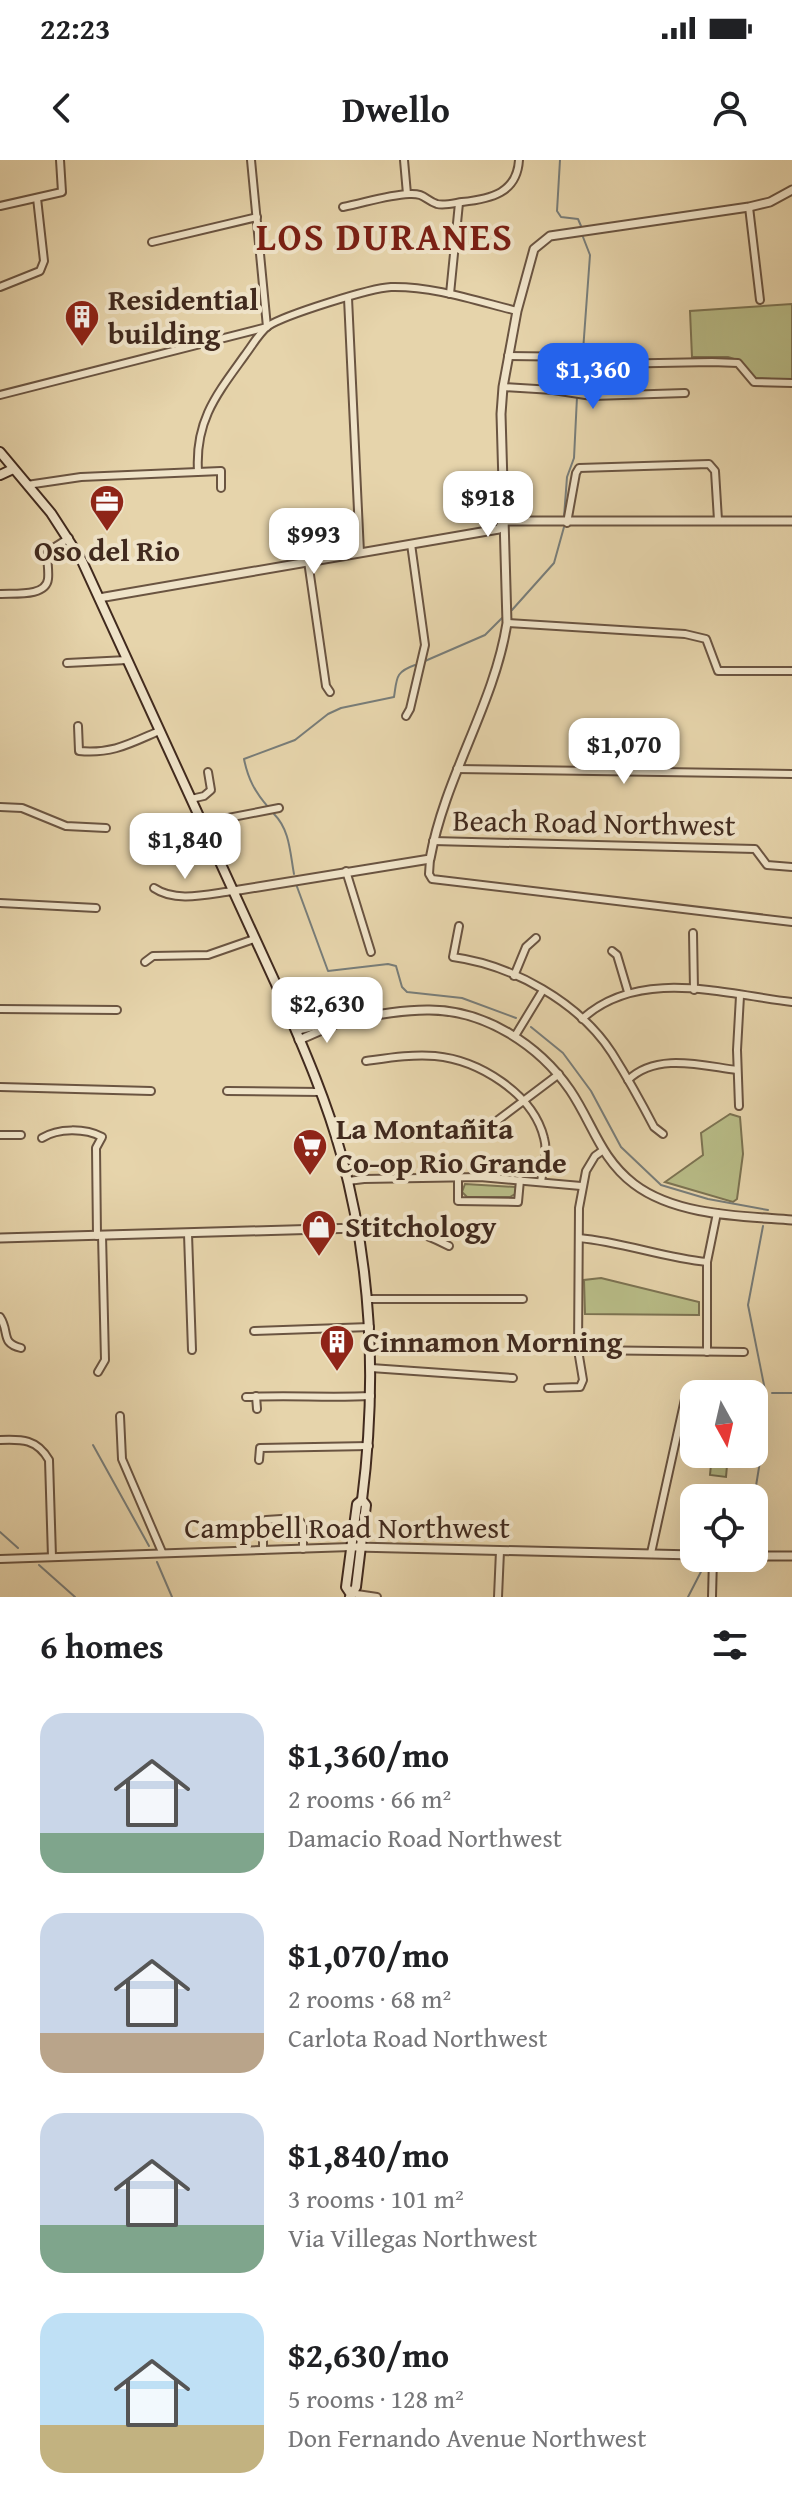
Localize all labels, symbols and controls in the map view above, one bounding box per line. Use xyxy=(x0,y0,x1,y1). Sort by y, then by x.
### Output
text: 22:23 xyxy=(40,6,111,50)
text: Dwello xyxy=(342,82,450,135)
icon: back xyxy=(40,86,84,130)
icon: person xyxy=(708,86,752,130)
district label: LOS DURANES xyxy=(256,208,514,264)
place label: Residential building xyxy=(108,277,259,355)
building icon: Residential building xyxy=(63,298,101,348)
pin: $1,360 xyxy=(528,343,658,411)
text: $1,360 xyxy=(556,349,630,388)
pin: $918 xyxy=(441,471,535,539)
text: $918 xyxy=(461,477,515,516)
office icon: Oso del Rio xyxy=(88,483,126,533)
pin: $993 xyxy=(267,508,361,576)
text: $993 xyxy=(287,514,341,553)
place label: Oso del Rio xyxy=(34,528,180,572)
pin: $1,070 xyxy=(559,718,689,786)
text: $1,070 xyxy=(587,724,661,763)
street label: Beach Road Northwest xyxy=(452,798,736,846)
pin: $1,840 xyxy=(120,813,250,881)
text: $1,840 xyxy=(148,819,222,858)
pin: $2,630 xyxy=(262,977,392,1045)
text: $2,630 xyxy=(290,983,364,1022)
place label: La Montañita Co-op Rio Grande xyxy=(336,1106,567,1184)
supermarket icon: La Montañita Co-op Rio Grande xyxy=(291,1127,329,1177)
place label: Stitchology xyxy=(345,1204,497,1248)
shop icon: Stitchology xyxy=(300,1208,338,1258)
place label: Cinnamon Morning xyxy=(363,1319,622,1363)
building icon: Cinnamon Morning xyxy=(318,1323,356,1373)
north arrow xyxy=(680,1380,768,1468)
map controls xyxy=(680,1380,768,1572)
button: locate xyxy=(680,1484,768,1572)
street label: Campbell Road Northwest xyxy=(184,1505,510,1549)
text: 6 homes xyxy=(40,1621,164,1670)
icon: filters xyxy=(708,1623,752,1667)
text: $1,360/mo xyxy=(288,1730,449,1779)
icon: home xyxy=(104,1745,200,1841)
text: 2 rooms · 66 m² xyxy=(288,1779,451,1818)
text: Damacio Road Northwest xyxy=(288,1818,562,1857)
text: $1,070/mo xyxy=(288,1930,449,1979)
icon: home xyxy=(104,1945,200,2041)
text: 2 rooms · 68 m² xyxy=(288,1979,451,2018)
text: Carlota Road Northwest xyxy=(288,2018,547,2057)
text: $1,840/mo xyxy=(288,2130,449,2179)
icon: home xyxy=(104,2145,200,2241)
text: 3 rooms · 101 m² xyxy=(288,2179,464,2218)
text: Via Villegas Northwest xyxy=(288,2218,537,2257)
text: $2,630/mo xyxy=(288,2330,449,2379)
icon: home xyxy=(104,2345,200,2441)
text: 5 rooms · 128 m² xyxy=(288,2379,464,2418)
text: Don Fernando Avenue Northwest xyxy=(288,2418,646,2457)

